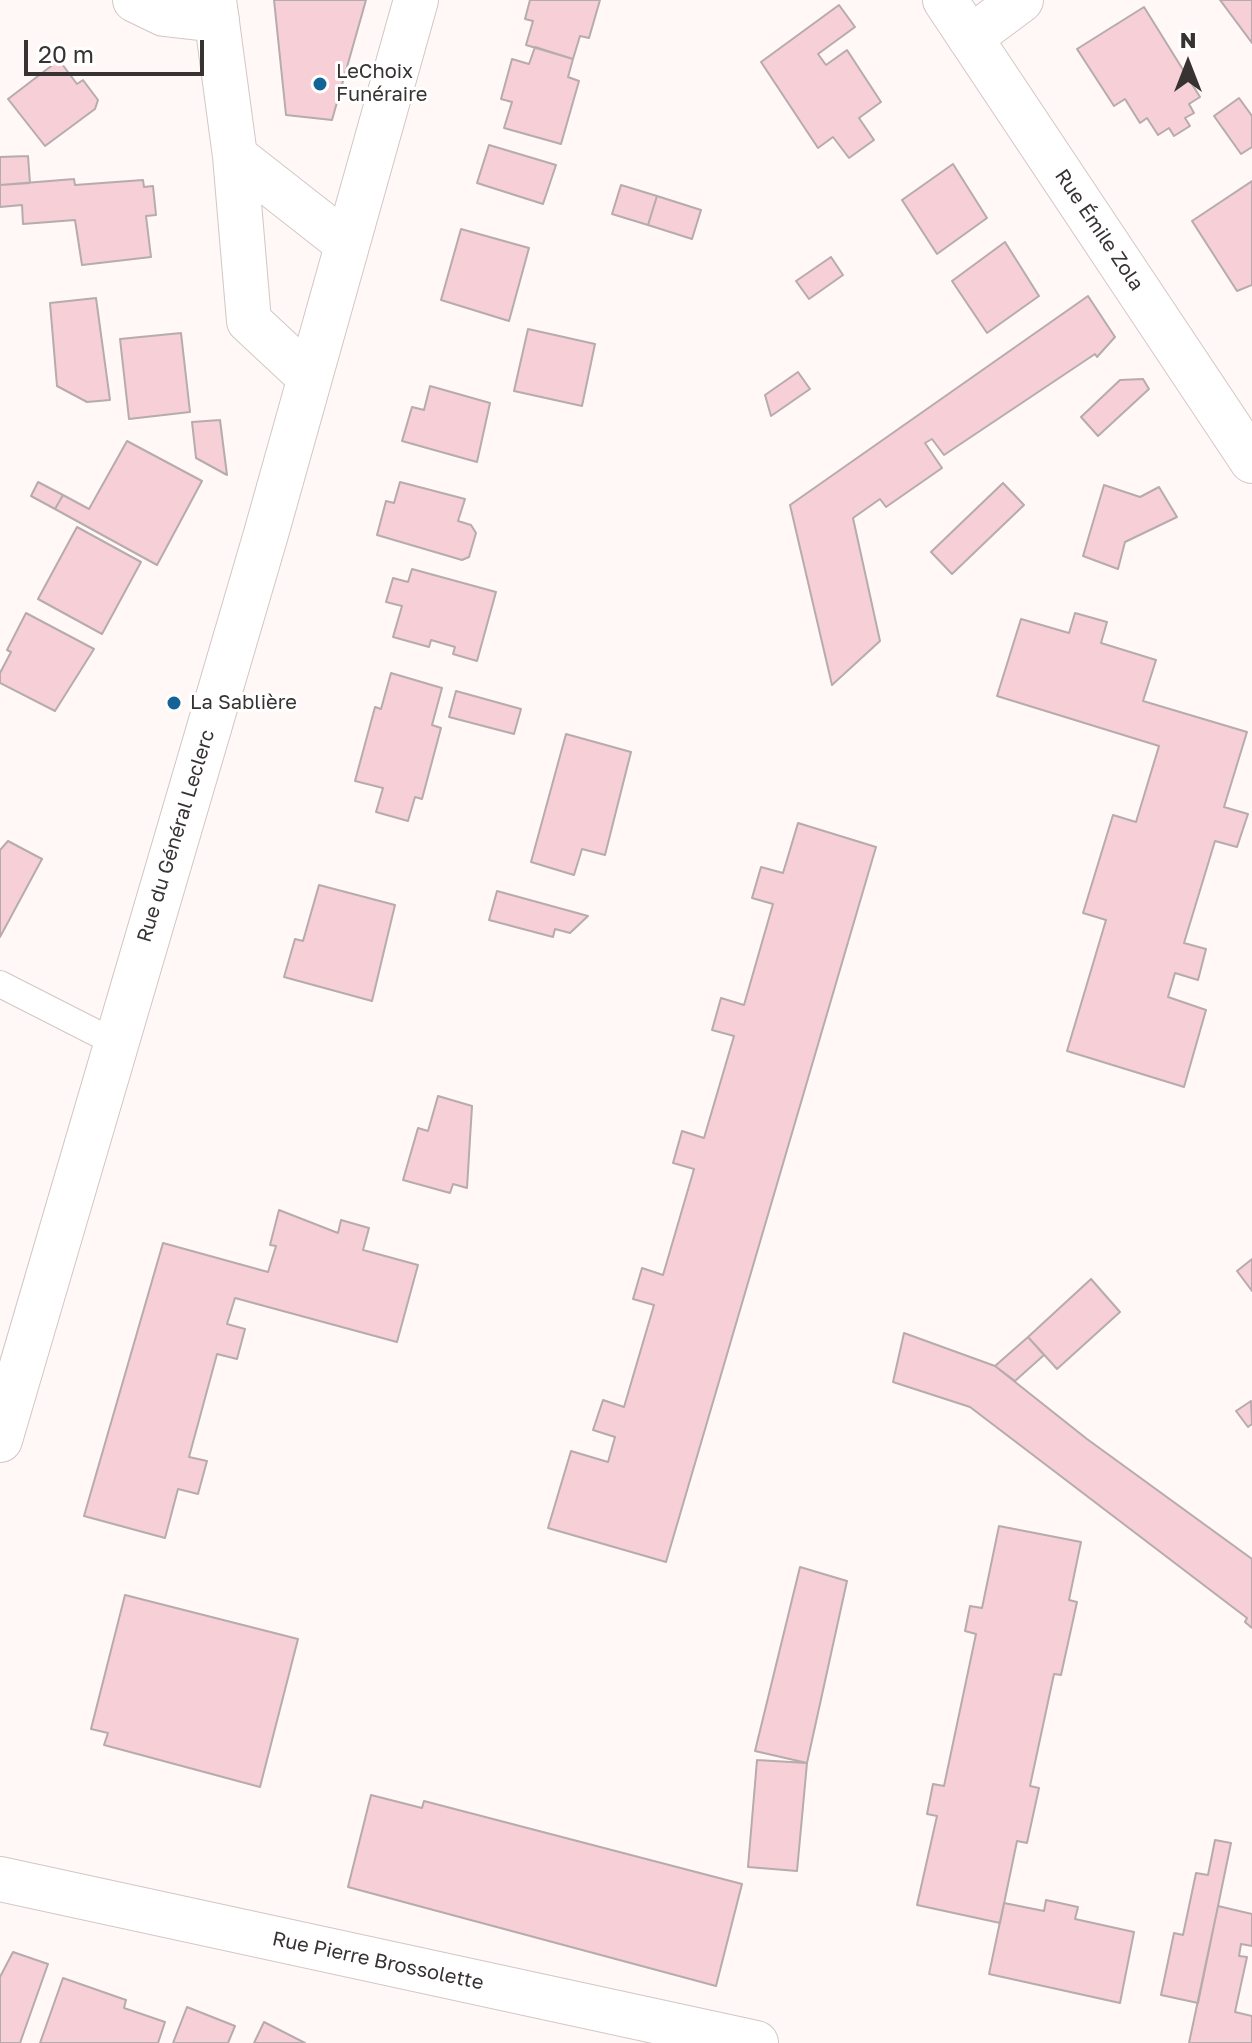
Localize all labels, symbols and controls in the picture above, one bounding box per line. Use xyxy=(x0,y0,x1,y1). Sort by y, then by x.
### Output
scale bar xyxy=(28,24,208,74)
north arrow xyxy=(1148,24,1228,104)
text: N xyxy=(1180,26,1196,53)
text: 20 m xyxy=(38,39,94,68)
place label: LeChoix Funéraire xyxy=(336,60,427,107)
marker: LeChoix Funéraire xyxy=(311,75,329,93)
street label: Rue Émile Zola xyxy=(1050,165,1148,295)
place label: La Sablière xyxy=(190,691,297,715)
marker: La Sablière xyxy=(165,694,183,712)
street label: Rue du Général Leclerc xyxy=(132,727,220,945)
street label: Rue Pierre Brossolette xyxy=(270,1927,486,1995)

